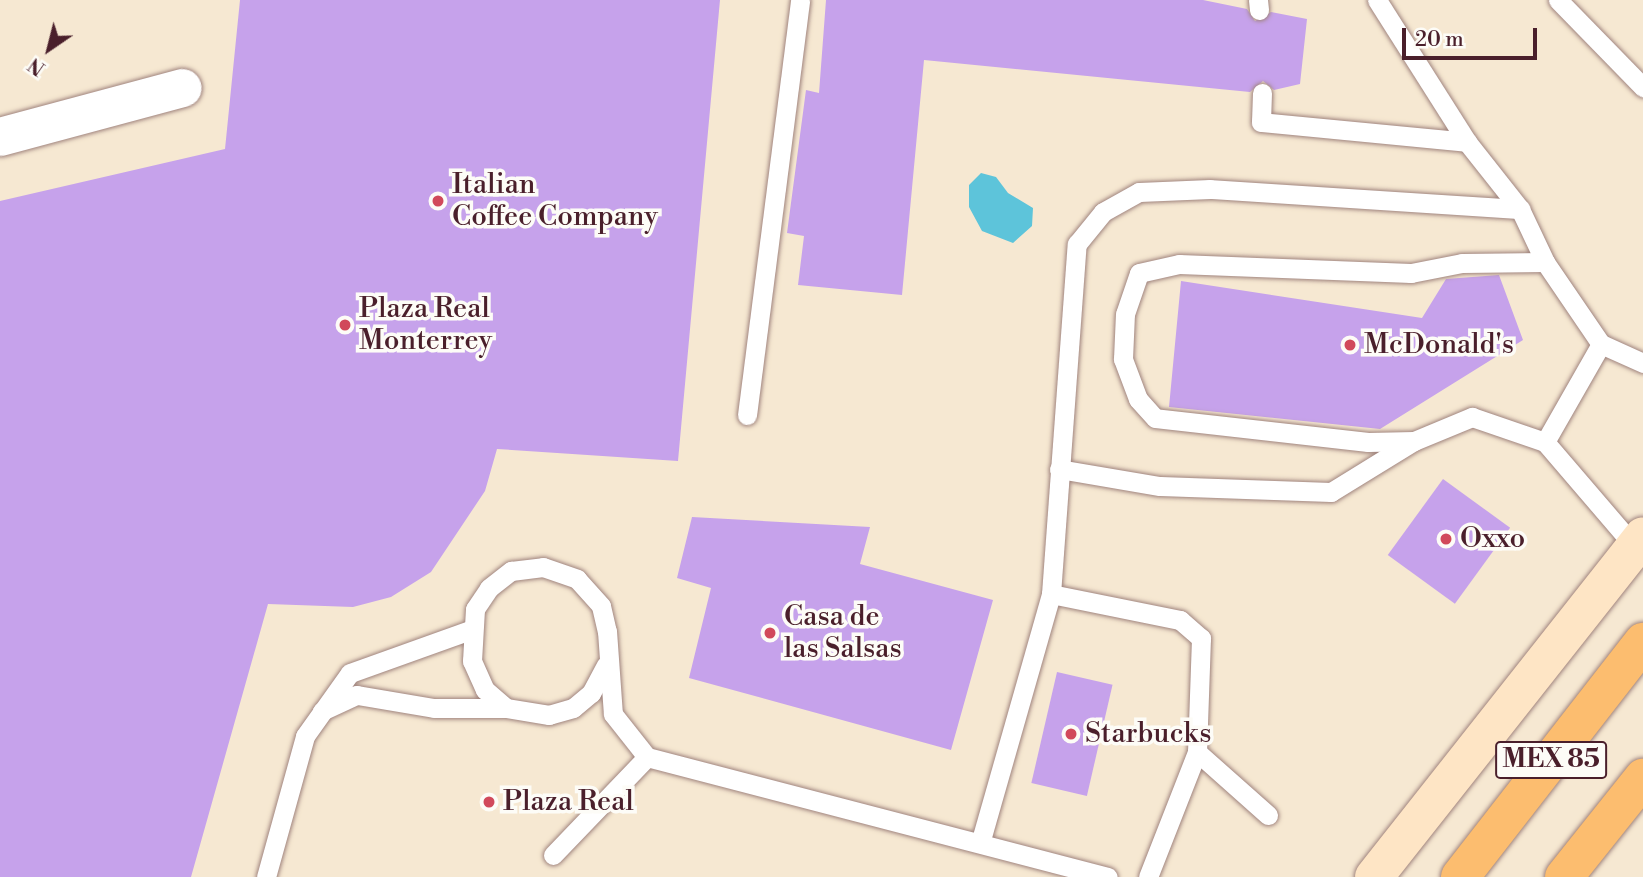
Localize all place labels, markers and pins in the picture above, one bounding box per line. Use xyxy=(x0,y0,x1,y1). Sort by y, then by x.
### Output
place label: Italian Coffee Company xyxy=(452,168,658,234)
marker: Italian Coffee Company xyxy=(430,193,446,209)
place label: Plaza Real Monterrey xyxy=(359,292,492,358)
marker: Plaza Real Monterrey xyxy=(337,317,353,333)
place label: McDonald's xyxy=(1364,328,1514,362)
marker: McDonald's xyxy=(1342,337,1358,353)
place label: Oxxo xyxy=(1460,522,1525,556)
marker: Oxxo xyxy=(1438,531,1454,547)
place label: Casa de las Salsas xyxy=(784,600,902,666)
marker: Casa de las Salsas xyxy=(762,625,778,641)
place label: Starbucks xyxy=(1085,717,1212,751)
marker: Starbucks xyxy=(1063,726,1079,742)
place label: Plaza Real xyxy=(503,785,634,819)
marker: Plaza Real xyxy=(481,794,497,810)

